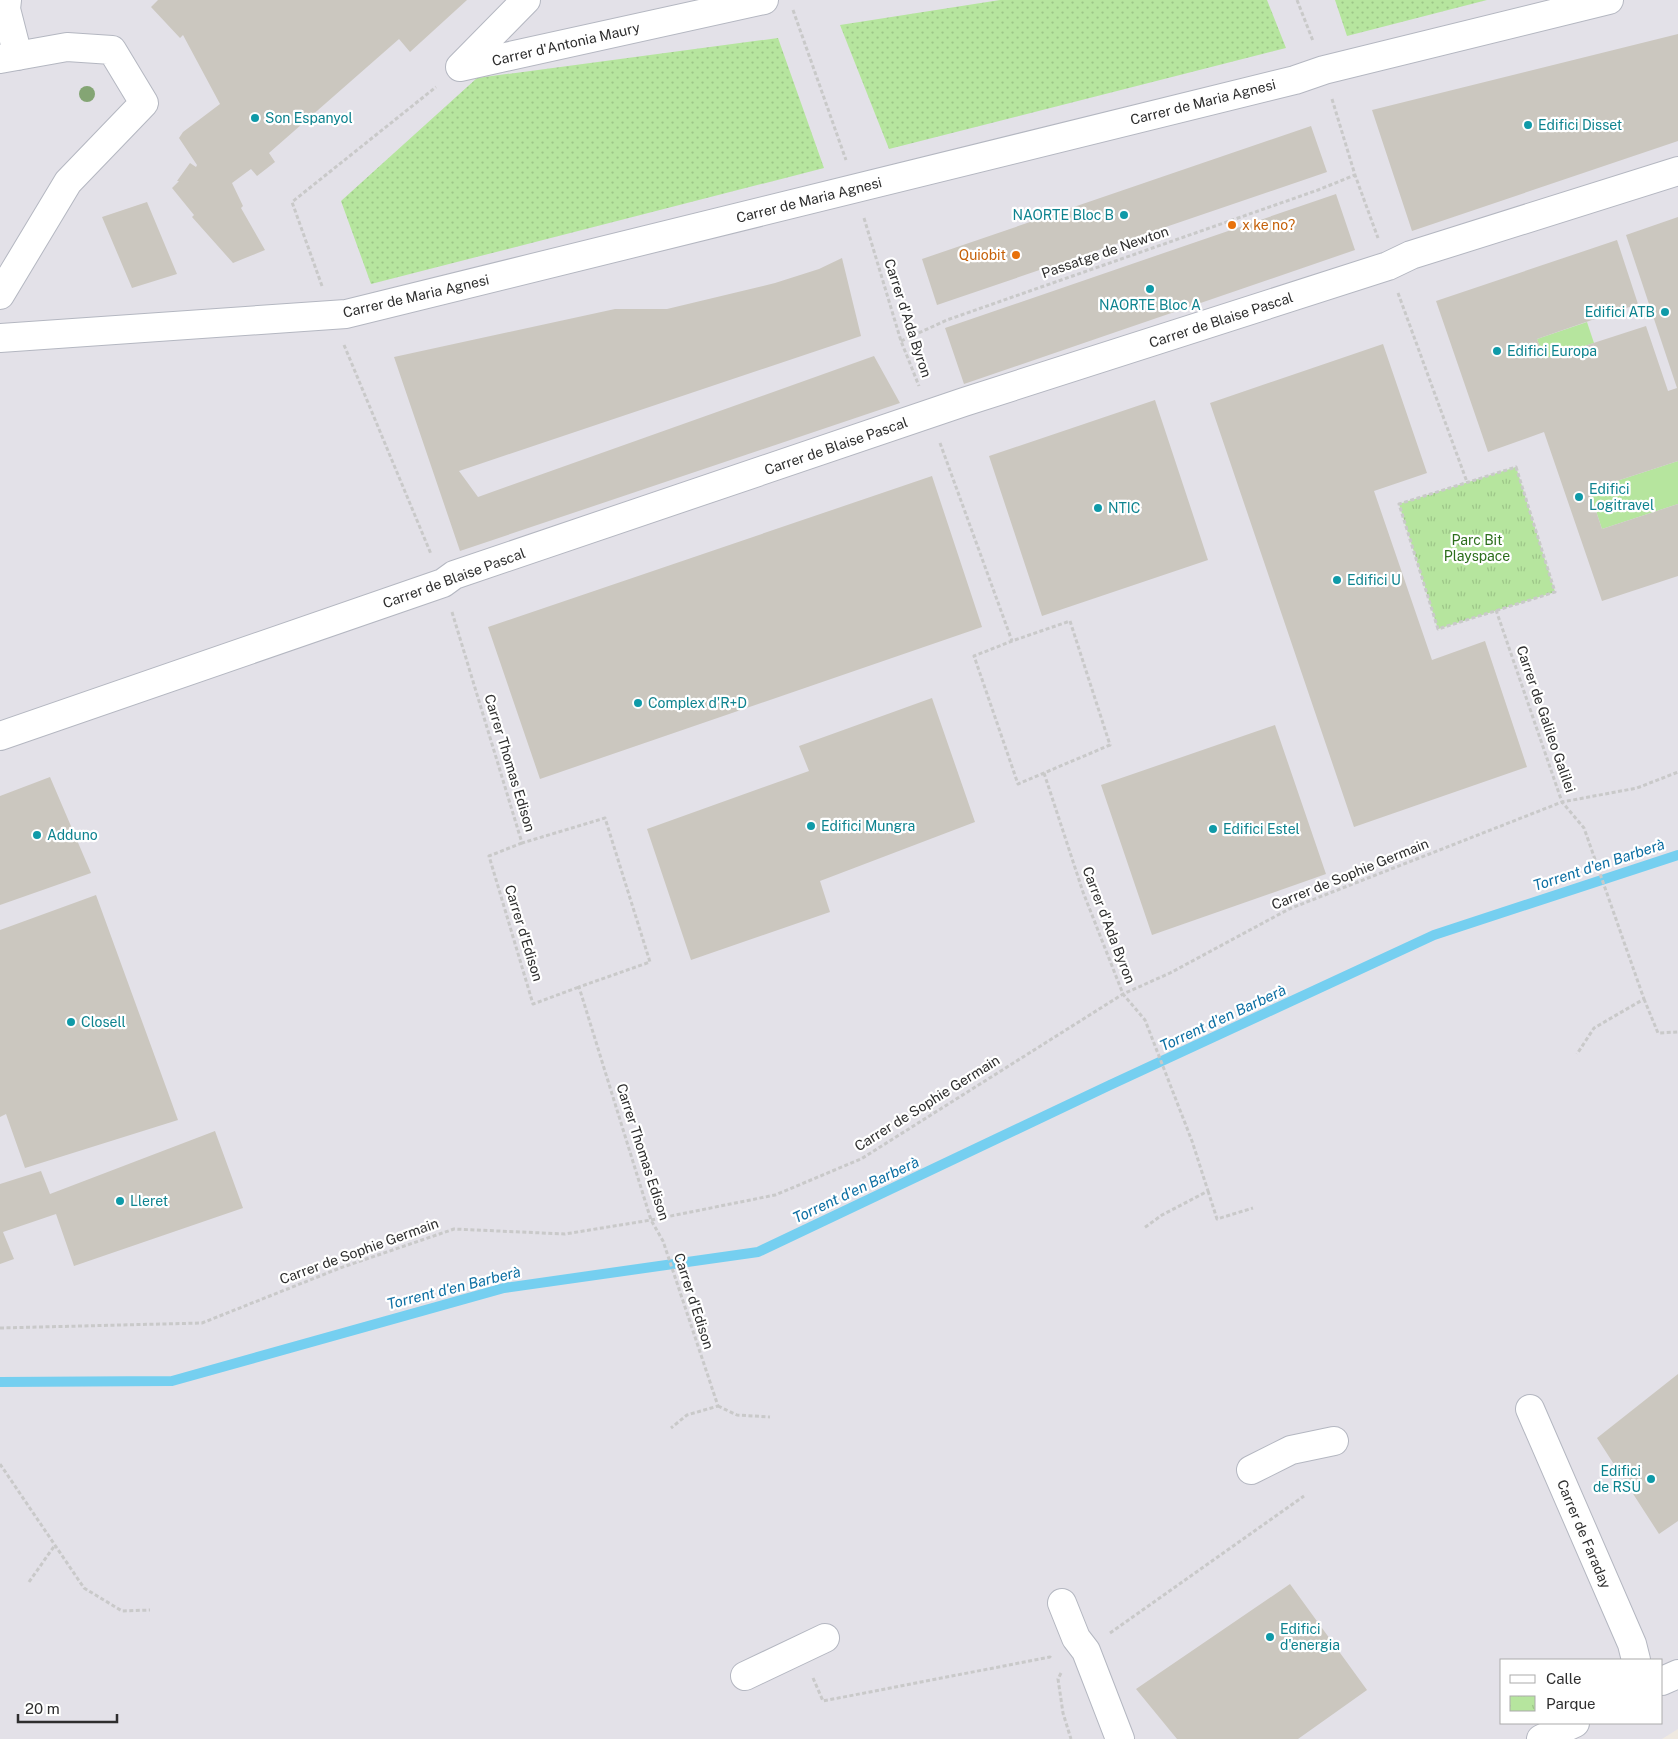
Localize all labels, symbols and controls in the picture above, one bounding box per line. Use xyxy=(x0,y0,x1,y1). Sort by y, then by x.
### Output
street label: Carrer d'Antonia Maury xyxy=(490,19,642,69)
street label: Carrer de Maria Agnesi xyxy=(1129,76,1277,128)
place label: Son Espanyol xyxy=(265,110,353,126)
marker: Son Espanyol xyxy=(249,112,261,124)
place label: Edifici Disset xyxy=(1538,117,1622,133)
marker: Edifici Disset xyxy=(1522,119,1534,131)
street label: Carrer de Maria Agnesi xyxy=(735,174,883,226)
place label: NAORTE Bloc B xyxy=(1012,207,1114,223)
marker: NAORTE Bloc B xyxy=(1118,209,1130,221)
place label: x ke no? xyxy=(1242,217,1295,233)
marker: x ke no? xyxy=(1226,219,1238,231)
street label: Passatge de Newton xyxy=(1039,223,1171,281)
place label: Quiobit xyxy=(959,247,1006,263)
marker: Quiobit xyxy=(1010,249,1022,261)
street label: Carrer d'Ada Byron xyxy=(881,257,935,379)
street label: Carrer de Maria Agnesi xyxy=(341,271,491,321)
marker: NAORTE Bloc A xyxy=(1144,283,1156,295)
street label: Carrer de Blaise Pascal xyxy=(1147,289,1295,351)
place label: NAORTE Bloc A xyxy=(1099,297,1201,313)
place label: Edifici ATB xyxy=(1585,304,1655,320)
marker: Edifici ATB xyxy=(1659,306,1671,318)
place label: Edifici Europa xyxy=(1507,343,1597,359)
marker: Edifici Europa xyxy=(1491,345,1503,357)
street label: Carrer de Blaise Pascal xyxy=(762,414,910,478)
place label: Edifici Logitravel xyxy=(1589,481,1654,513)
marker: Edifici Logitravel xyxy=(1573,491,1585,503)
place label: NTIC xyxy=(1108,500,1140,516)
marker: NTIC xyxy=(1092,502,1104,514)
park label: Parc Bit Playspace xyxy=(1444,532,1510,564)
street label: Carrer de Blaise Pascal xyxy=(381,545,527,611)
place label: Edifici U xyxy=(1347,572,1401,588)
marker: Edifici U xyxy=(1331,574,1343,586)
street label: Carrer de Galileo Galilei xyxy=(1513,644,1579,794)
street label: Carrer Thomas Edison xyxy=(481,692,539,834)
place label: Complex d'R+D xyxy=(648,695,747,711)
marker: Complex d'R+D xyxy=(632,697,644,709)
place label: Edifici Mungra xyxy=(821,818,915,834)
marker: Edifici Mungra xyxy=(805,820,817,832)
place label: Edifici Estel xyxy=(1223,821,1300,837)
marker: Edifici Estel xyxy=(1207,823,1219,835)
place label: Adduno xyxy=(47,827,98,843)
marker: Adduno xyxy=(31,829,43,841)
street label: Carrer de Sophie Germain xyxy=(1269,835,1431,913)
water label: Torrent d'en Barberà xyxy=(1531,835,1667,894)
street label: Carrer d'Ada Byron xyxy=(1079,864,1139,986)
street label: Carrer d'Edison xyxy=(502,883,546,983)
water label: Torrent d'en Barberà xyxy=(1157,981,1289,1054)
place label: Closell xyxy=(81,1014,126,1030)
marker: Closell xyxy=(65,1016,77,1028)
street label: Carrer de Sophie Germain xyxy=(852,1052,1002,1154)
street label: Carrer Thomas Edison xyxy=(613,1082,673,1222)
water label: Torrent d'en Barberà xyxy=(790,1153,922,1226)
place label: Lleret xyxy=(130,1193,168,1209)
marker: Lleret xyxy=(114,1195,126,1207)
street label: Carrer de Sophie Germain xyxy=(277,1215,441,1287)
street label: Carrer d'Edison xyxy=(671,1251,717,1351)
water label: Torrent d'en Barberà xyxy=(385,1263,523,1312)
place label: Edifici de RSU xyxy=(1593,1463,1641,1495)
marker: Edifici de RSU xyxy=(1645,1473,1657,1485)
street label: Carrer de Faraday xyxy=(1554,1477,1614,1591)
place label: Edifici d'energia xyxy=(1280,1621,1340,1653)
marker: Edifici d'energia xyxy=(1264,1631,1276,1643)
legend xyxy=(1500,1659,1663,1724)
text: Calle xyxy=(1546,1670,1582,1687)
scale bar xyxy=(18,1692,116,1724)
text: Parque xyxy=(1546,1695,1596,1712)
text: 20 m xyxy=(25,1700,60,1717)

